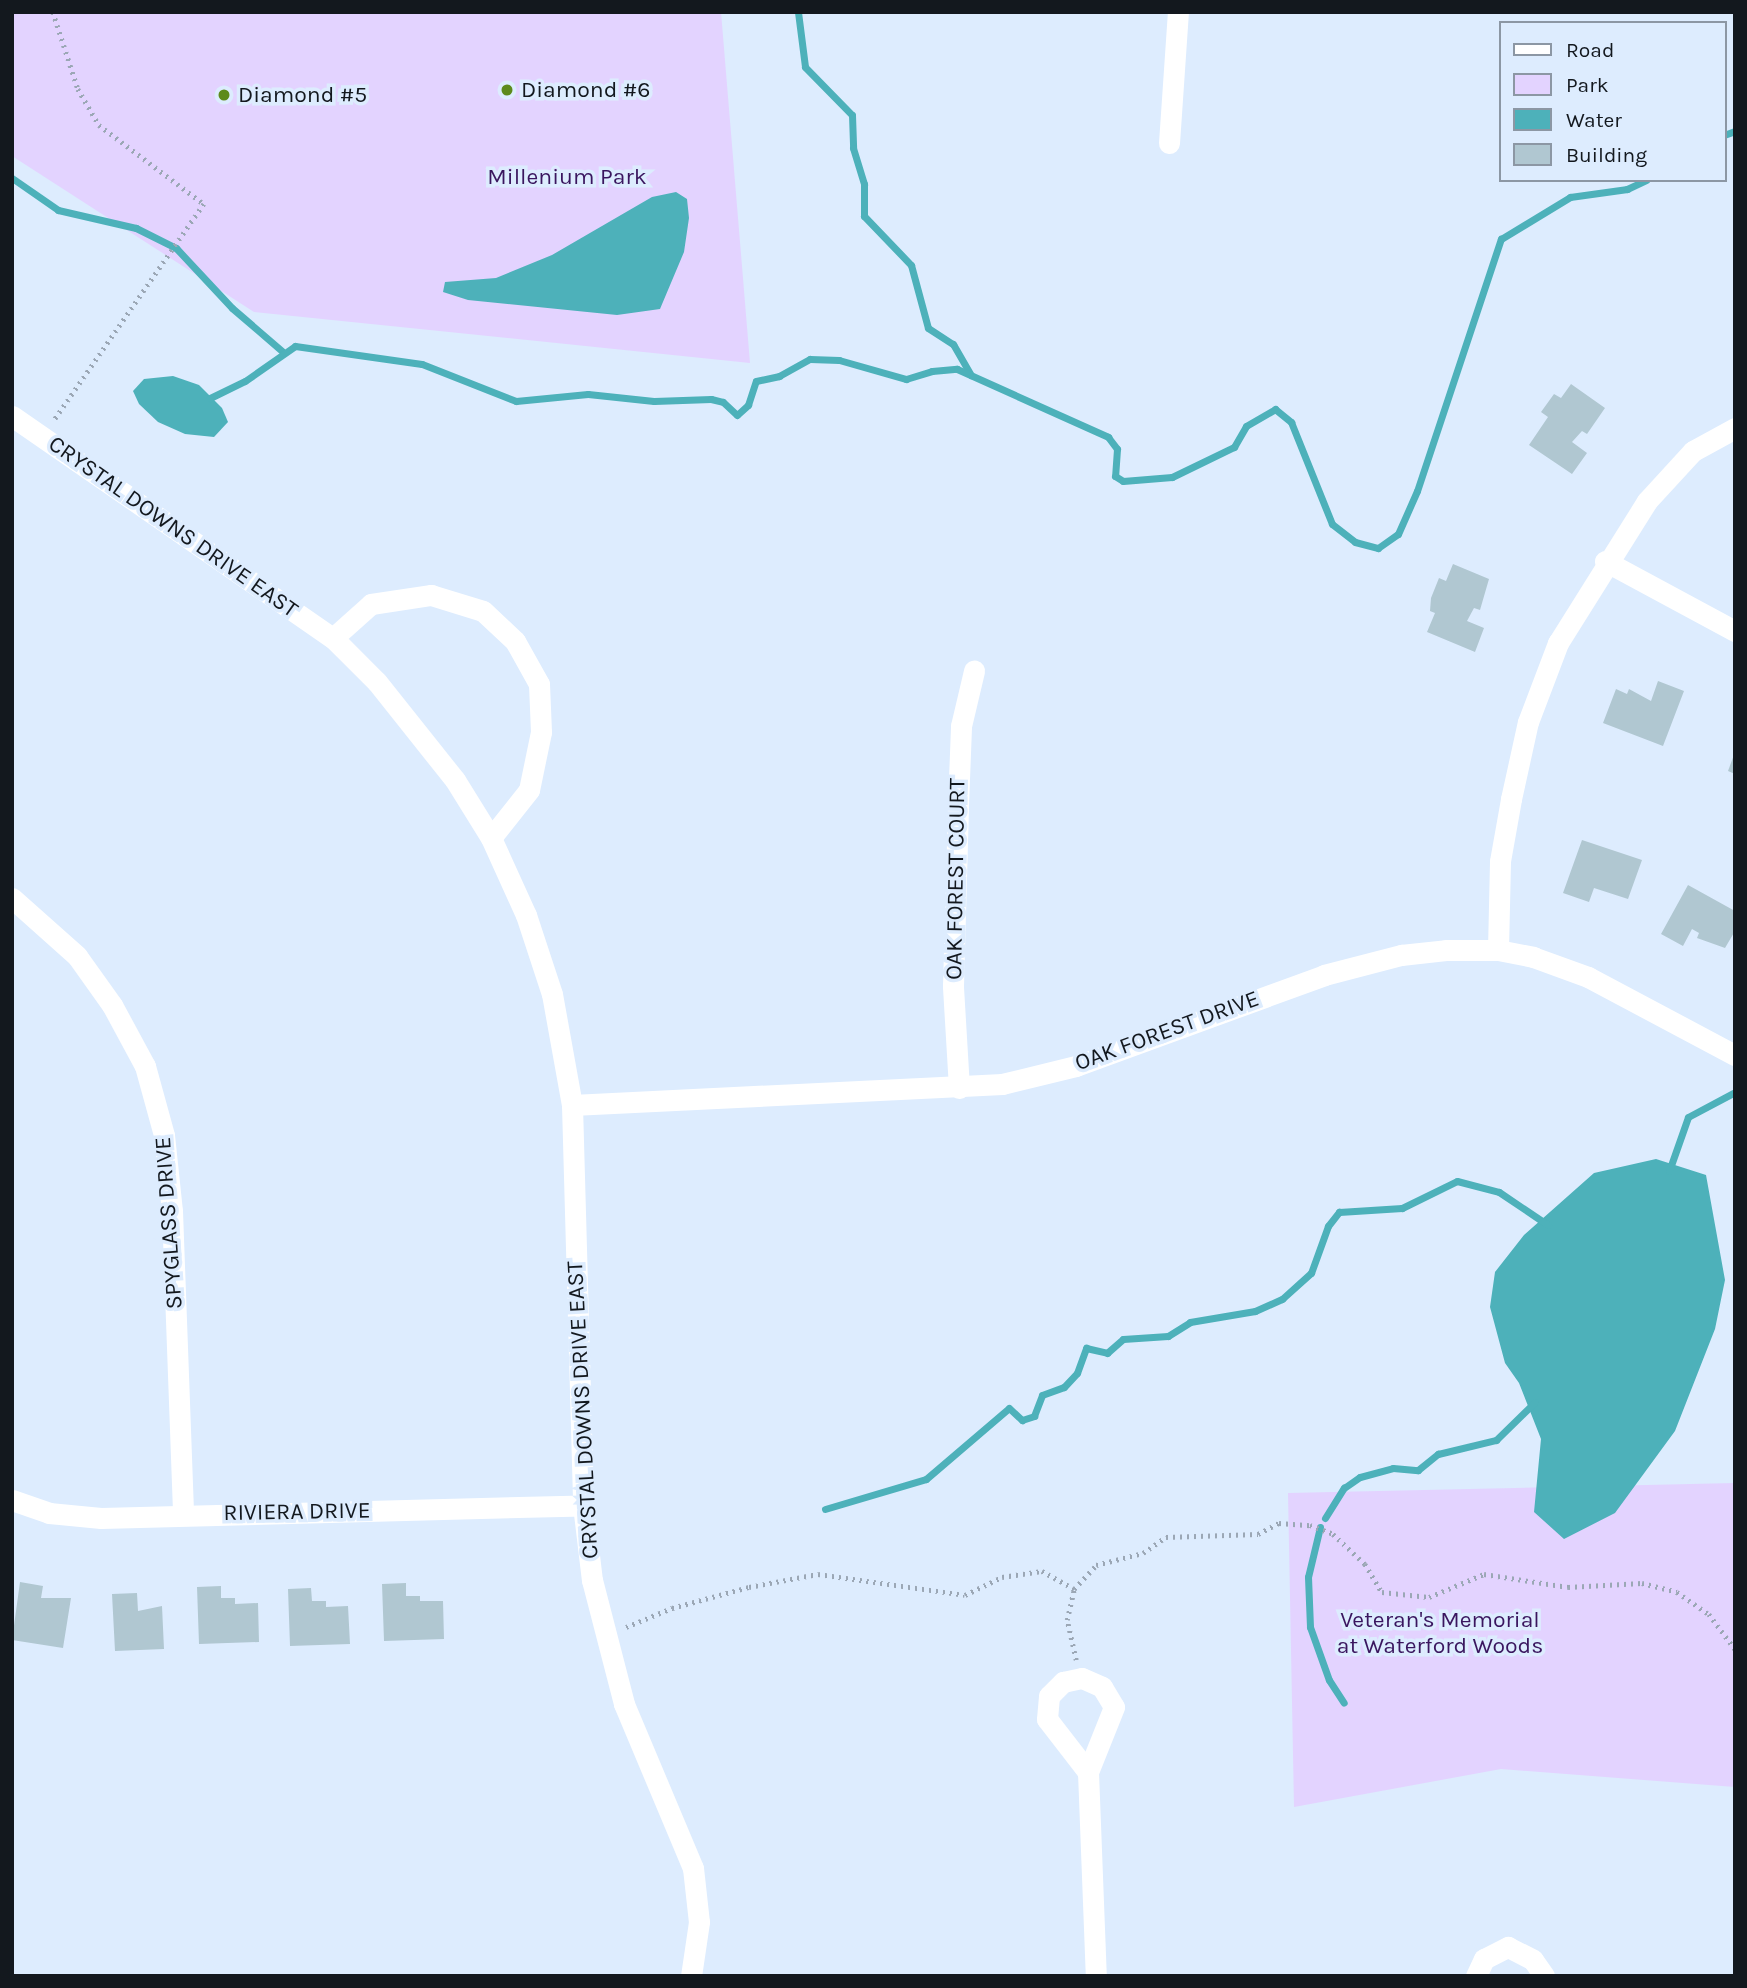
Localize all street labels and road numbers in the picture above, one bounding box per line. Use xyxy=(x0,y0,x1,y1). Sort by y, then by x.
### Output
street label: CRYSTAL DOWNS DRIVE EAST xyxy=(43,430,303,624)
street label: OAK FOREST COURT xyxy=(940,778,972,980)
street label: OAK FOREST DRIVE xyxy=(1071,985,1263,1077)
street label: SPYGLASS DRIVE xyxy=(149,1136,189,1310)
street label: CRYSTAL DOWNS DRIVE EAST xyxy=(561,1260,605,1560)
street label: RIVIERA DRIVE xyxy=(223,1497,371,1527)

